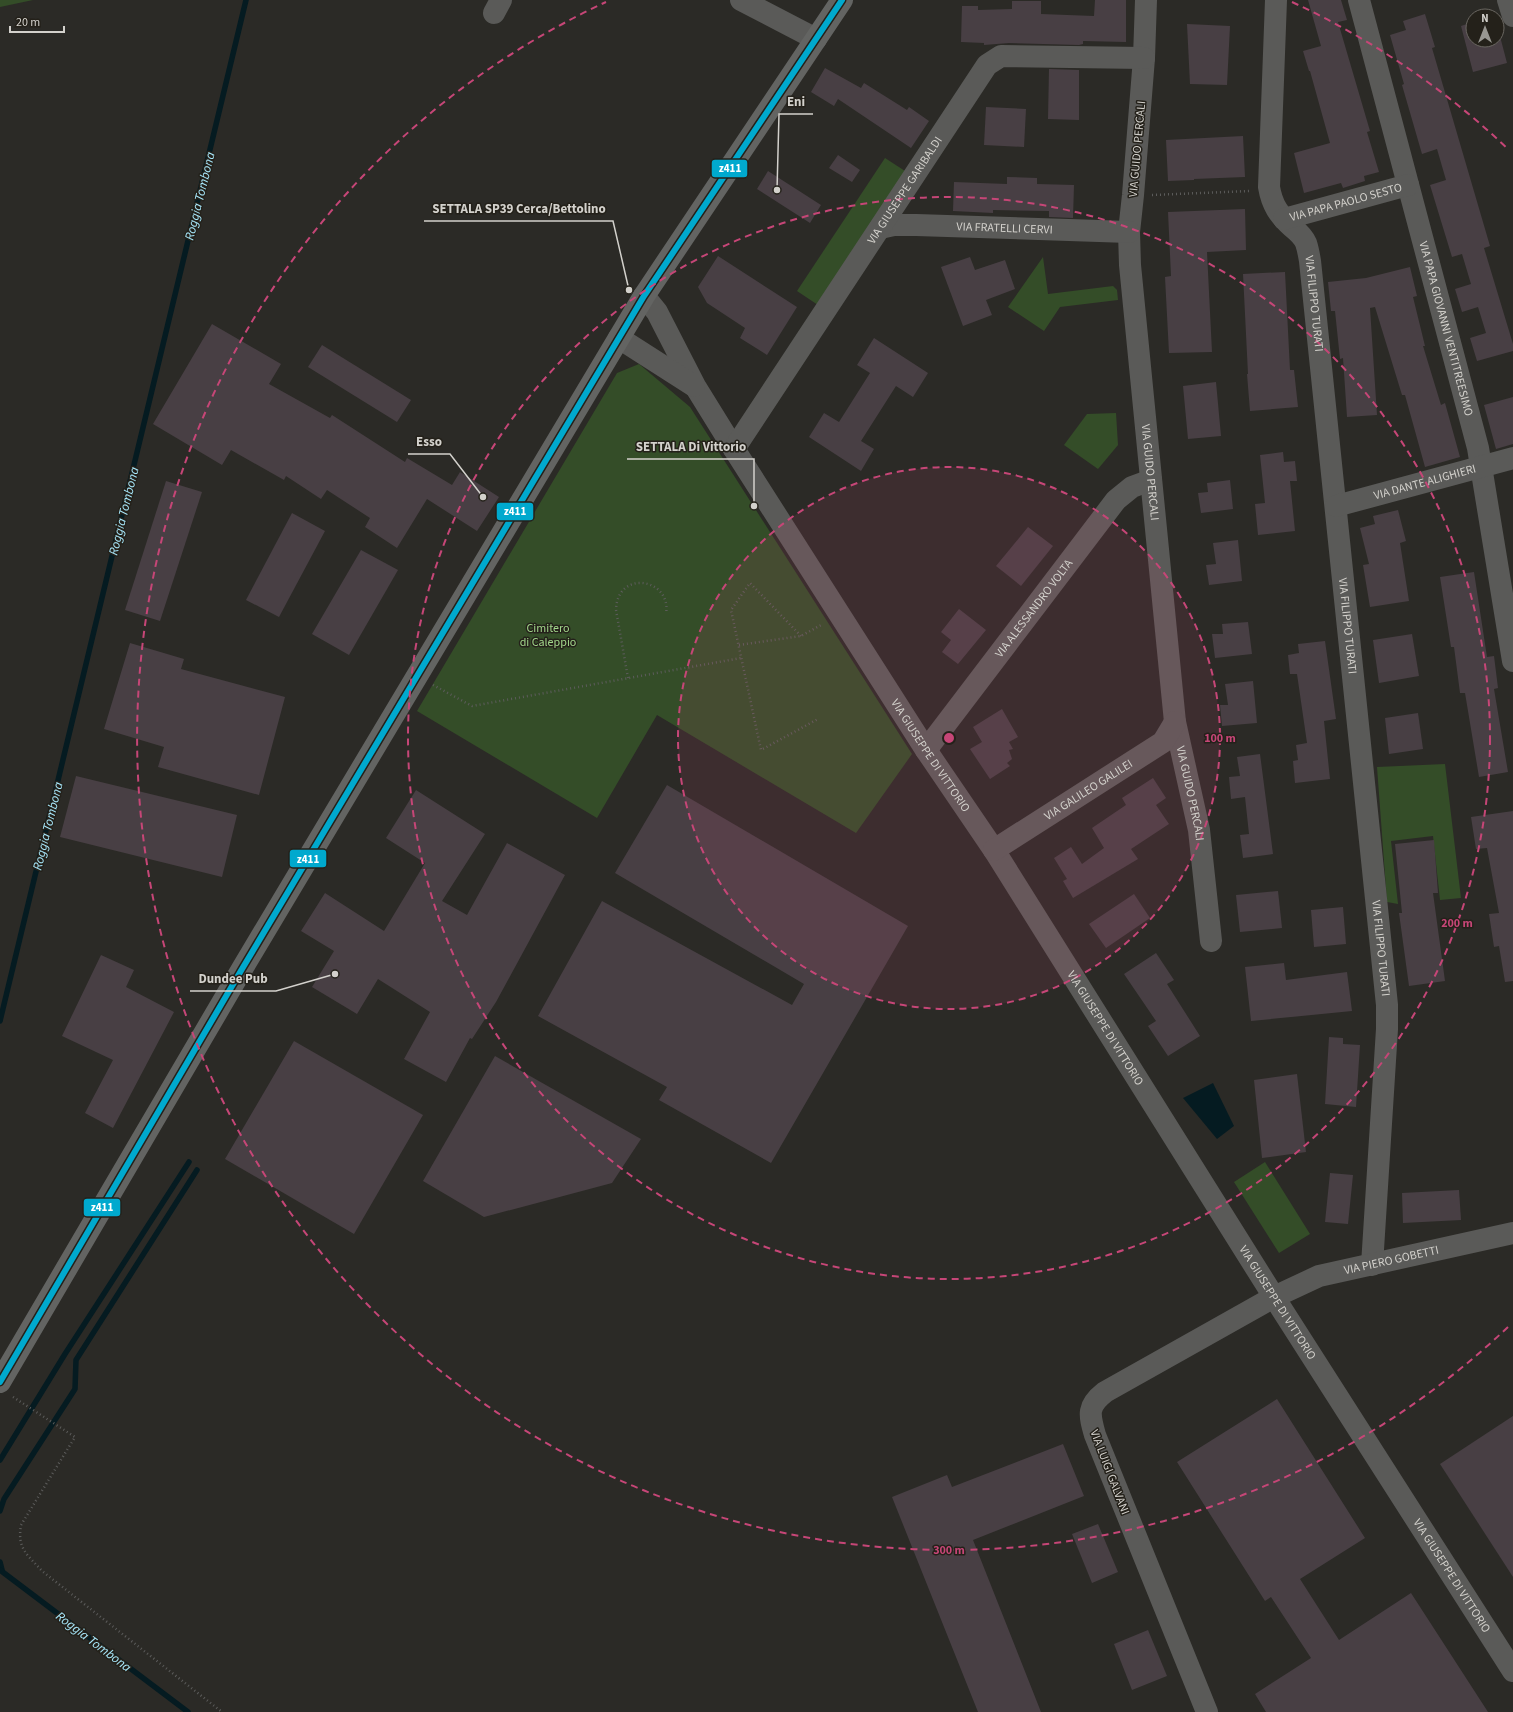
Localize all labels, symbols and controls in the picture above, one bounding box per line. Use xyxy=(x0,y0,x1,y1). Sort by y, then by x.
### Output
scale bar xyxy=(10,8,64,34)
north arrow xyxy=(1465,8,1505,48)
text: N xyxy=(1481,11,1489,26)
text: 20 m xyxy=(16,14,40,31)
callout: Eni xyxy=(779,89,813,114)
text: Eni xyxy=(787,93,805,111)
street label: VIA GUIDO PERCALI xyxy=(1125,100,1150,198)
street label: VIA GIUSEPPE GARIBALDI xyxy=(863,133,947,247)
water label: Roggia Tombona xyxy=(180,150,220,242)
line badge: z411 xyxy=(711,159,748,178)
text: z411 xyxy=(719,161,741,176)
street label: VIA PAPA PAOLO SESTO xyxy=(1288,179,1404,226)
callout: SETTALA SP39 Cerca/Bettolino xyxy=(424,196,613,221)
text: SETTALA SP39 Cerca/Bettolino xyxy=(432,200,606,218)
street label: VIA FRATELLI CERVI xyxy=(956,218,1053,238)
street label: VIA PAPA GIOVANNI VENTITREESIMO xyxy=(1414,239,1477,418)
street label: VIA FILIPPO TURATI xyxy=(1300,254,1327,353)
street label: VIA GUIDO PERCALI xyxy=(1137,423,1163,521)
callout: Esso xyxy=(408,429,450,454)
text: Esso xyxy=(416,433,442,451)
callout: SETTALA Di Vittorio xyxy=(627,434,754,459)
text: SETTALA Di Vittorio xyxy=(636,438,746,456)
street label: VIA DANTE ALIGHIERI xyxy=(1372,460,1478,504)
water label: Roggia Tombona xyxy=(104,465,144,557)
line badge: z411 xyxy=(496,502,534,521)
text: z411 xyxy=(504,504,526,519)
street label: VIA ALESSANDRO VOLTA xyxy=(991,556,1077,661)
street label: VIA FILIPPO TURATI xyxy=(1334,577,1361,675)
park label: Cimitero di Caleppio xyxy=(520,620,576,651)
street label: VIA GIUSEPPE DI VITTORIO xyxy=(887,696,974,816)
text: 100 m xyxy=(1204,730,1236,747)
centre of rings xyxy=(942,731,956,745)
street label: VIA GUIDO PERCALI xyxy=(1172,744,1208,842)
street label: VIA GALILEO GALILEI xyxy=(1041,755,1136,825)
water label: Roggia Tombona xyxy=(28,780,68,872)
line badge: z411 xyxy=(289,849,327,868)
text: z411 xyxy=(297,852,319,867)
street label: VIA FILIPPO TURATI xyxy=(1367,899,1394,997)
text: 200 m xyxy=(1441,915,1473,932)
callout: Dundee Pub xyxy=(190,966,276,991)
street label: VIA GIUSEPPE DI VITTORIO xyxy=(1063,968,1147,1089)
text: Dundee Pub xyxy=(198,970,268,988)
line badge: z411 xyxy=(83,1198,121,1217)
text: z411 xyxy=(91,1200,113,1215)
street label: VIA GIUSEPPE DI VITTORIO xyxy=(1235,1242,1320,1363)
street label: VIA PIERO GOBETTI xyxy=(1342,1242,1440,1279)
street label: VIA LUIGI GALVANI xyxy=(1085,1427,1134,1517)
street label: VIA GIUSEPPE DI VITTORIO xyxy=(1409,1516,1494,1636)
text: 300 m xyxy=(933,1542,965,1559)
water label: Roggia Tombona xyxy=(52,1607,135,1676)

